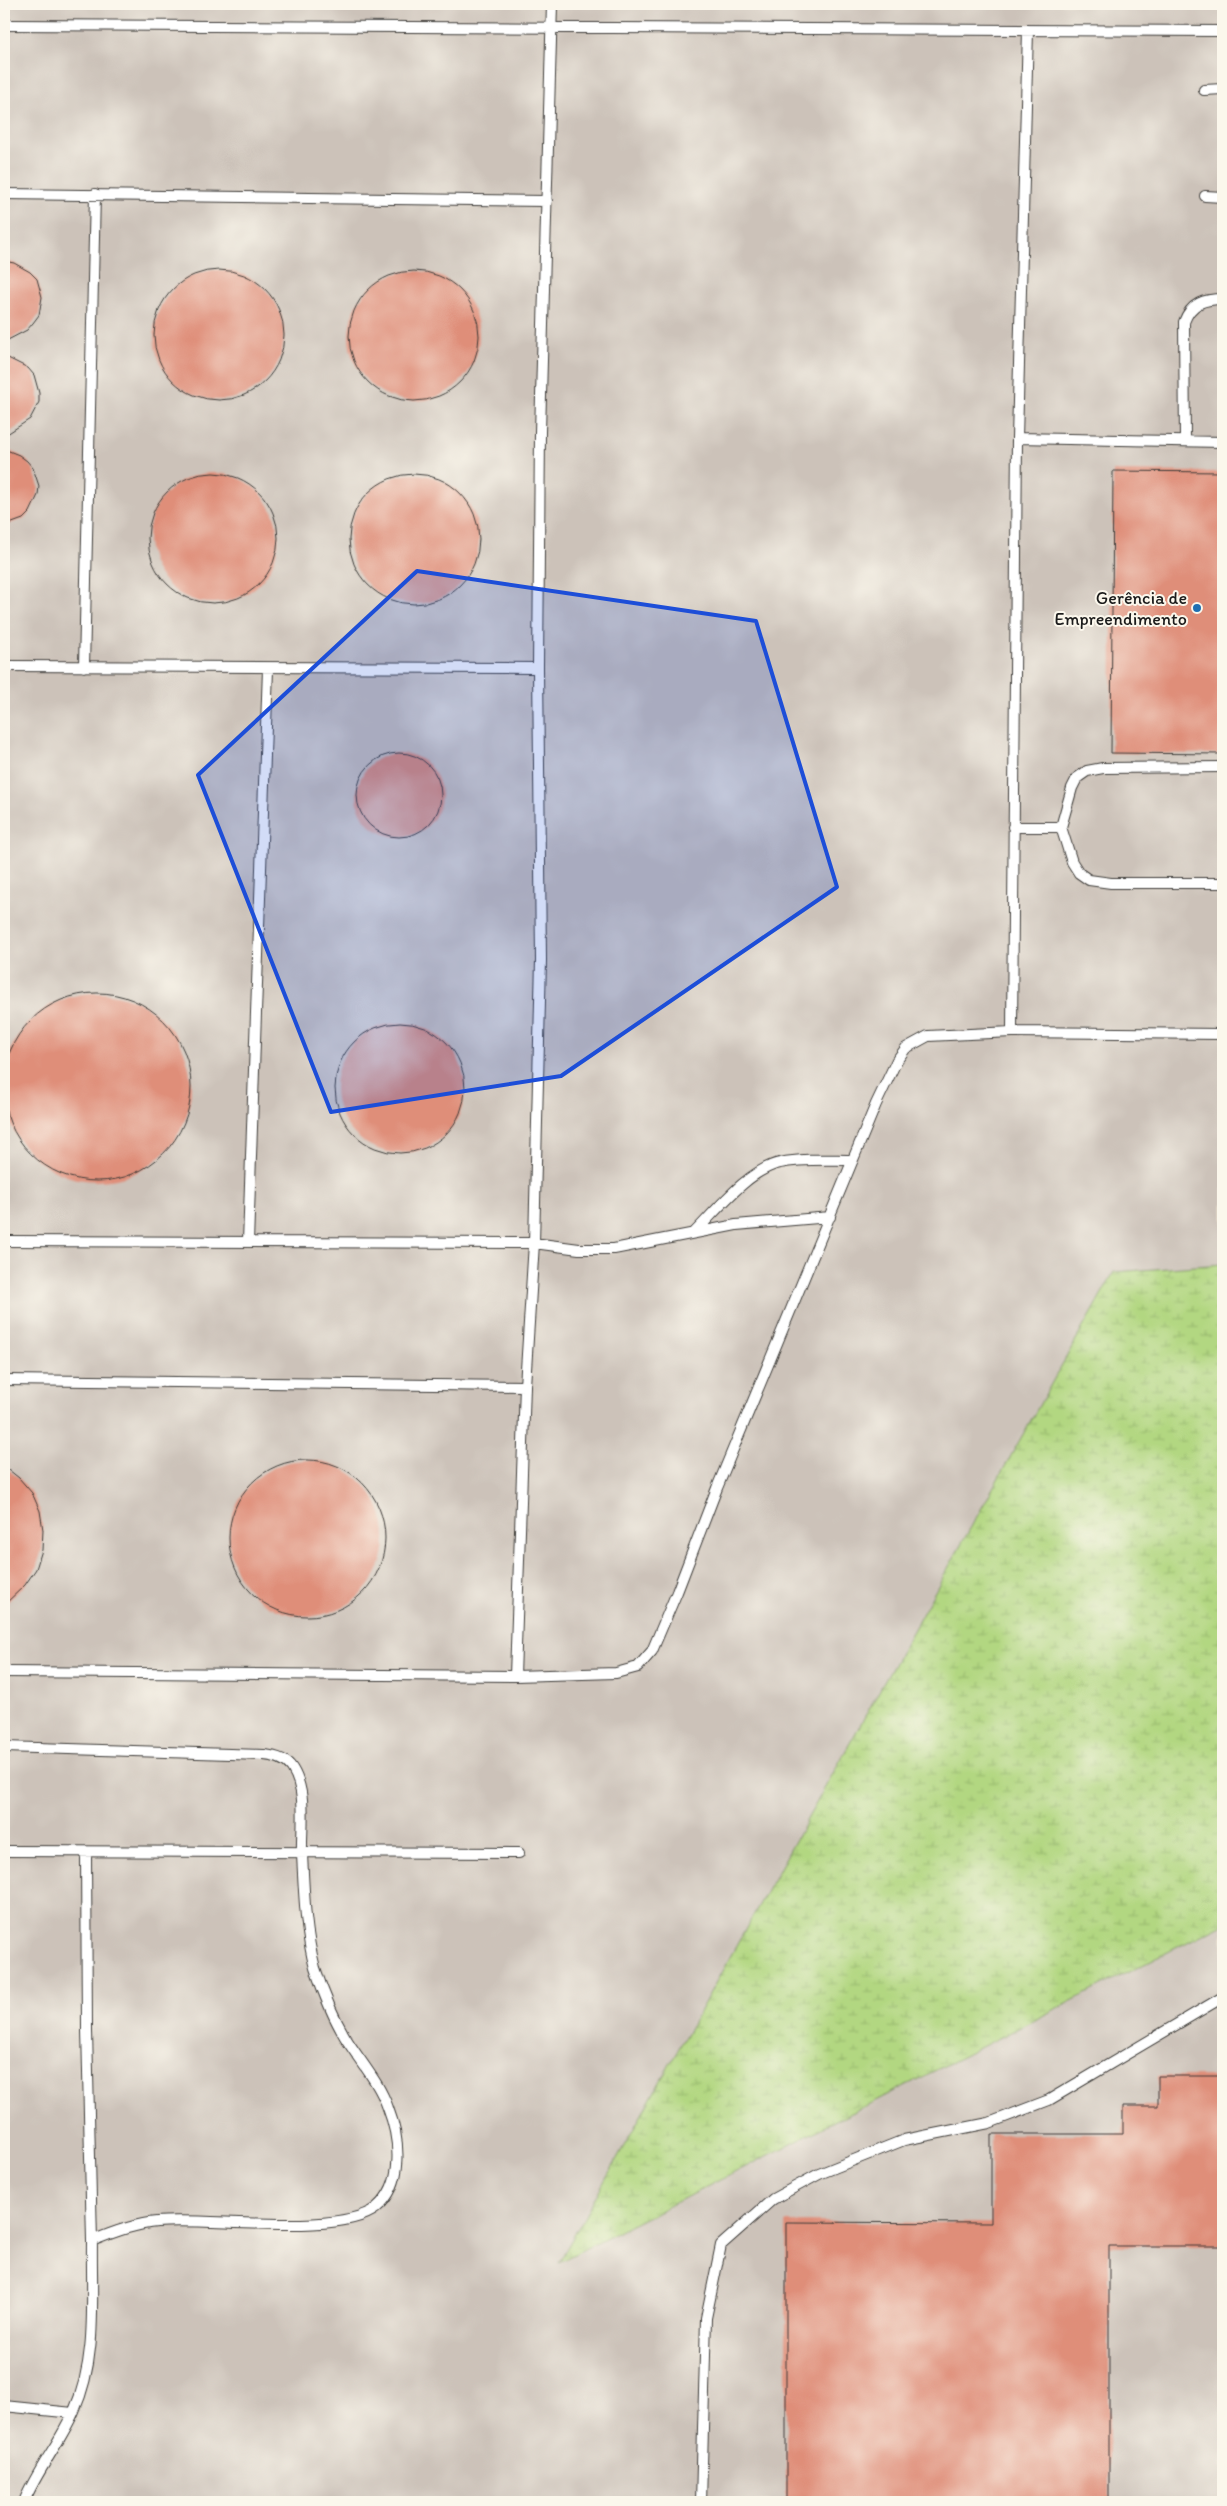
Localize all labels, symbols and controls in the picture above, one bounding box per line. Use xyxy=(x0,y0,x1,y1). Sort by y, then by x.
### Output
place label: Gerência de Empreendimento xyxy=(1055,587,1187,630)
marker: Gerência de Empreendimento xyxy=(1191,602,1203,614)

